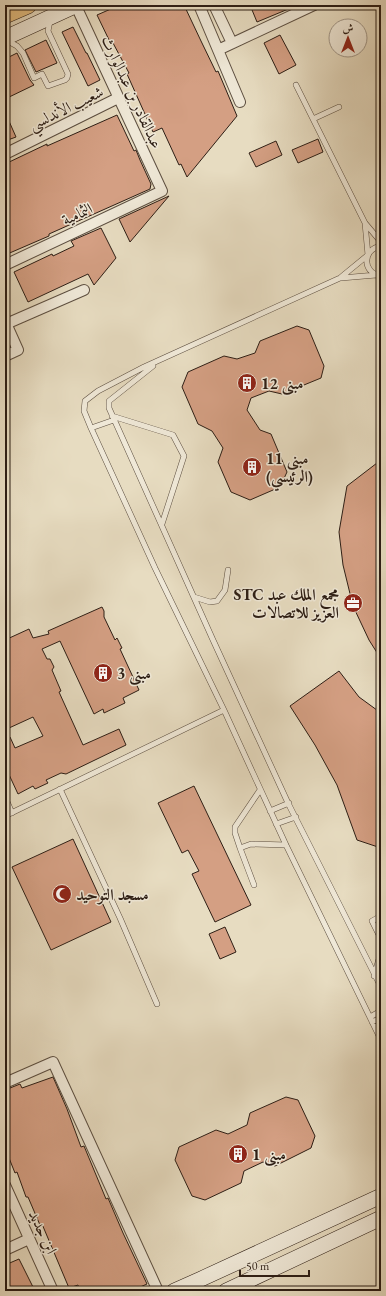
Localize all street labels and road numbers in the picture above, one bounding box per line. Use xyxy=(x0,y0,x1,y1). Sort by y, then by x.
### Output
street label: عبدالقادر بن عبدالوارث xyxy=(97,32,167,152)
street label: شعيب الأندلسي xyxy=(25,80,109,140)
street label: الثمامية xyxy=(58,198,96,230)
street label: ابن جديد xyxy=(24,1207,62,1257)

